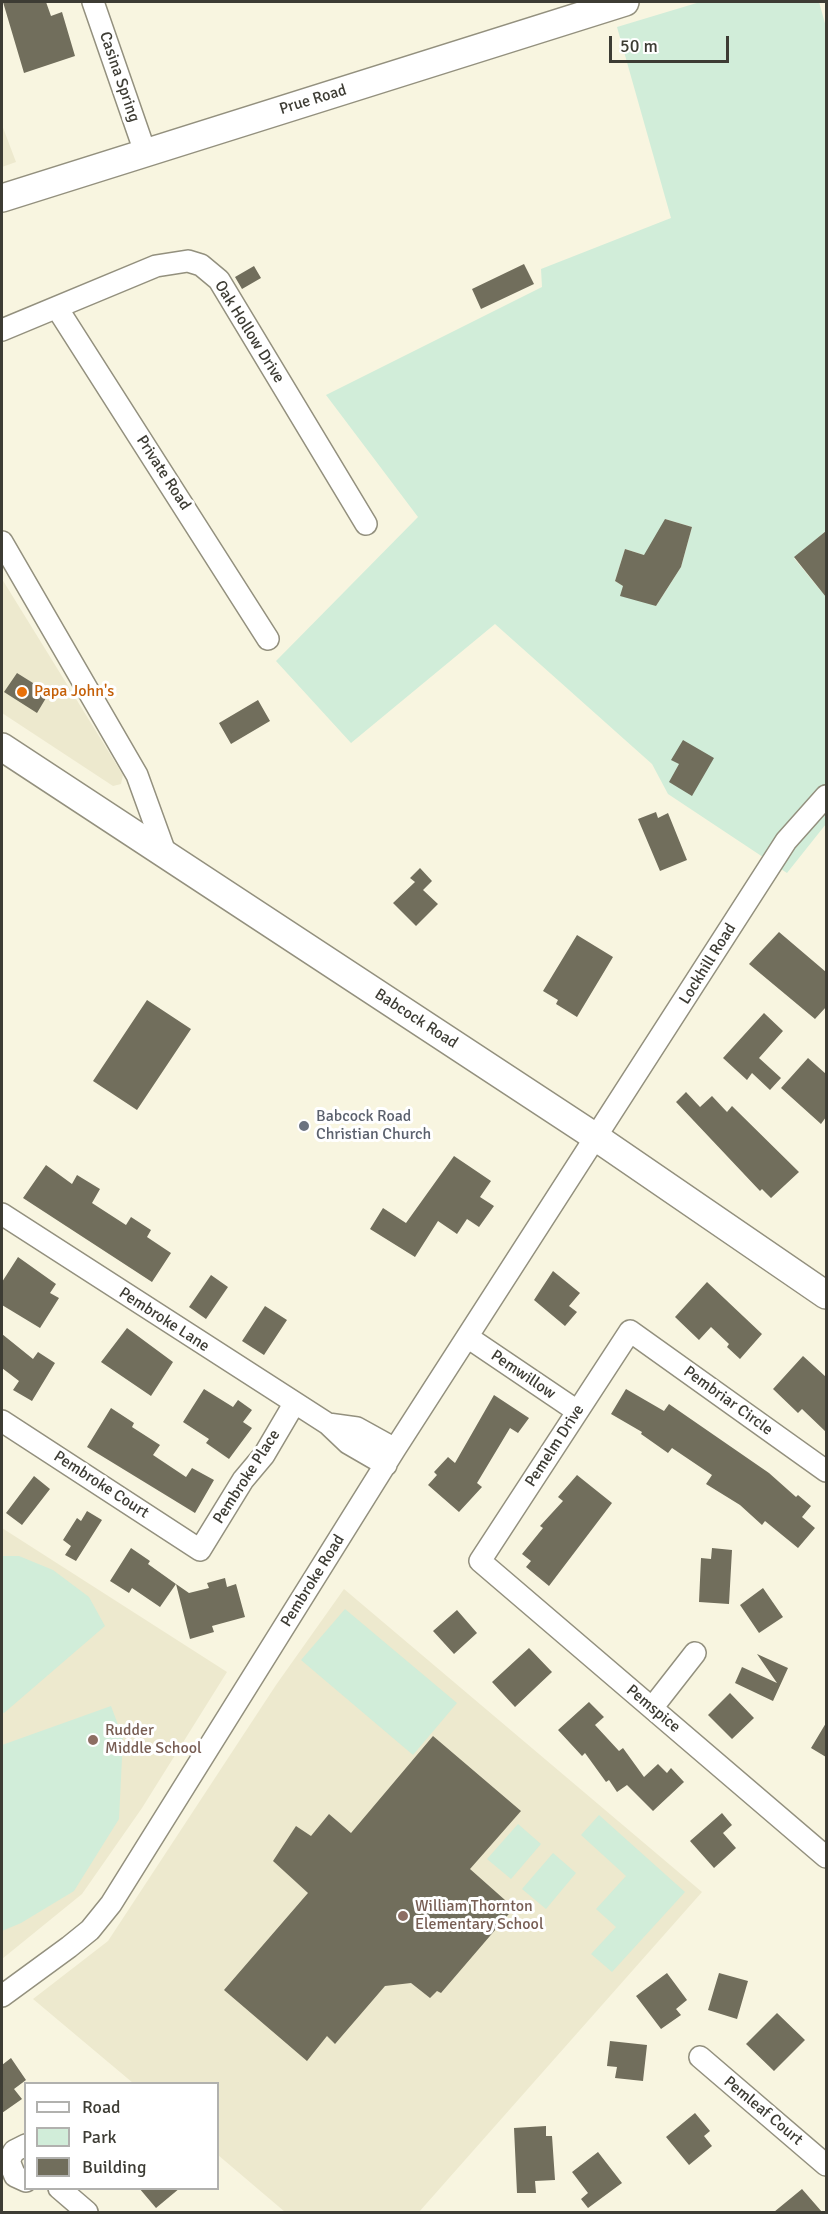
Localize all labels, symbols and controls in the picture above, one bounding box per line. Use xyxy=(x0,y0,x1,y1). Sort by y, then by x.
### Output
scale bar xyxy=(612,24,732,62)
street label: Casina Spring xyxy=(95,29,143,125)
text: 50 m xyxy=(620,35,658,57)
street label: Prue Road xyxy=(277,81,349,119)
street label: Oak Hollow Drive xyxy=(210,277,288,387)
street label: Private Road xyxy=(132,432,194,514)
place label: Papa John's xyxy=(34,682,114,702)
marker: Papa John's xyxy=(15,685,29,699)
street label: Lockhill Road xyxy=(676,920,740,1008)
street label: Babcock Road xyxy=(371,985,461,1053)
place label: Babcock Road Christian Church xyxy=(316,1107,431,1145)
marker: Babcock Road Christian Church xyxy=(297,1119,311,1133)
street label: Pembroke Lane xyxy=(115,1284,213,1356)
street label: Pemwillow xyxy=(487,1346,559,1404)
street label: Pembriar Circle xyxy=(680,1362,776,1440)
street label: Pemelm Drive xyxy=(521,1401,589,1491)
street label: Pembroke Place xyxy=(209,1426,285,1528)
street label: Pembroke Court xyxy=(50,1447,152,1523)
street label: Pembroke Road xyxy=(277,1531,349,1631)
street label: Pemspice xyxy=(622,1681,684,1737)
place label: Rudder Middle School xyxy=(105,1721,202,1759)
marker: Rudder Middle School xyxy=(86,1733,100,1747)
place label: William Thornton Elementary School xyxy=(415,1897,544,1935)
marker: William Thornton Elementary School xyxy=(396,1909,410,1923)
street label: Pemleaf Court xyxy=(720,2072,806,2150)
legend xyxy=(24,2082,219,2190)
text: Road xyxy=(82,2096,121,2118)
text: Park xyxy=(82,2126,117,2148)
text: Building xyxy=(82,2156,146,2178)

